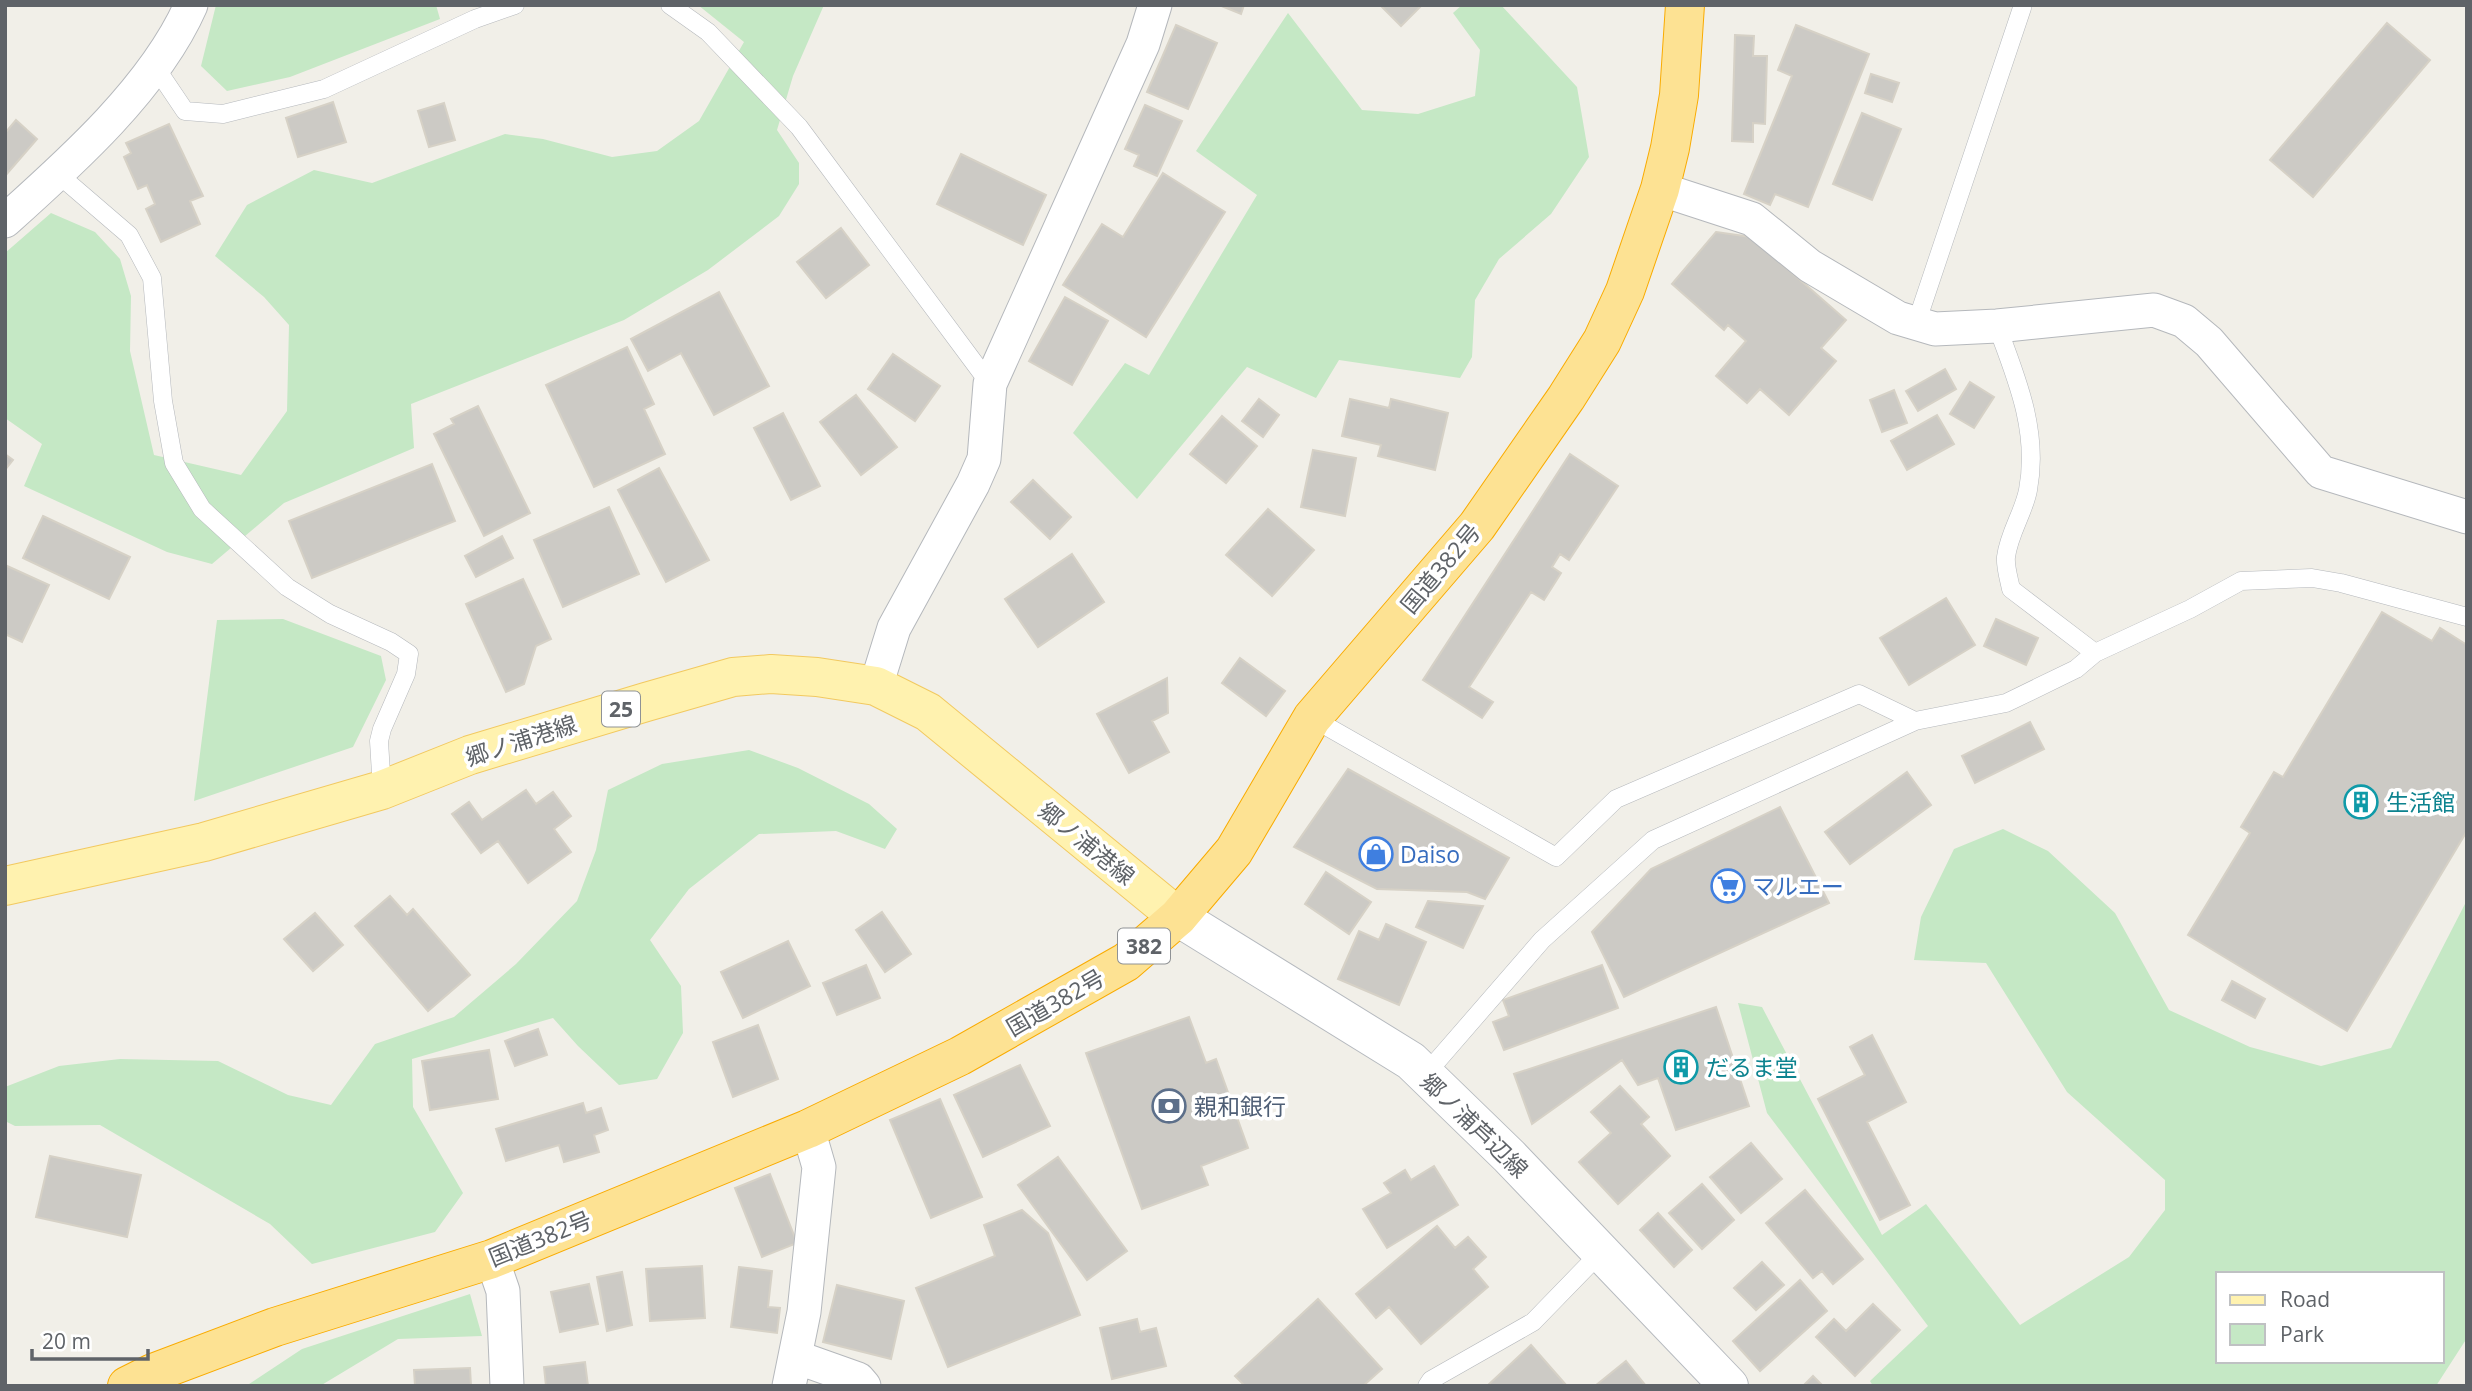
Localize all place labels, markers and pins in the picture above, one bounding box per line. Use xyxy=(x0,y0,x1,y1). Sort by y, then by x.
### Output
building icon: 生活館 xyxy=(2342,783,2380,821)
place label: 生活館 xyxy=(2386,786,2455,818)
shop icon: Daiso xyxy=(1357,835,1395,873)
place label: Daiso xyxy=(1400,838,1460,870)
supermarket icon: マルエー xyxy=(1709,867,1747,905)
place label: マルエー xyxy=(1752,870,1844,902)
building icon: だるま堂 xyxy=(1662,1048,1700,1086)
place label: だるま堂 xyxy=(1706,1051,1798,1083)
bank icon: 親和銀行 xyxy=(1150,1087,1188,1125)
place label: 親和銀行 xyxy=(1194,1090,1286,1122)

